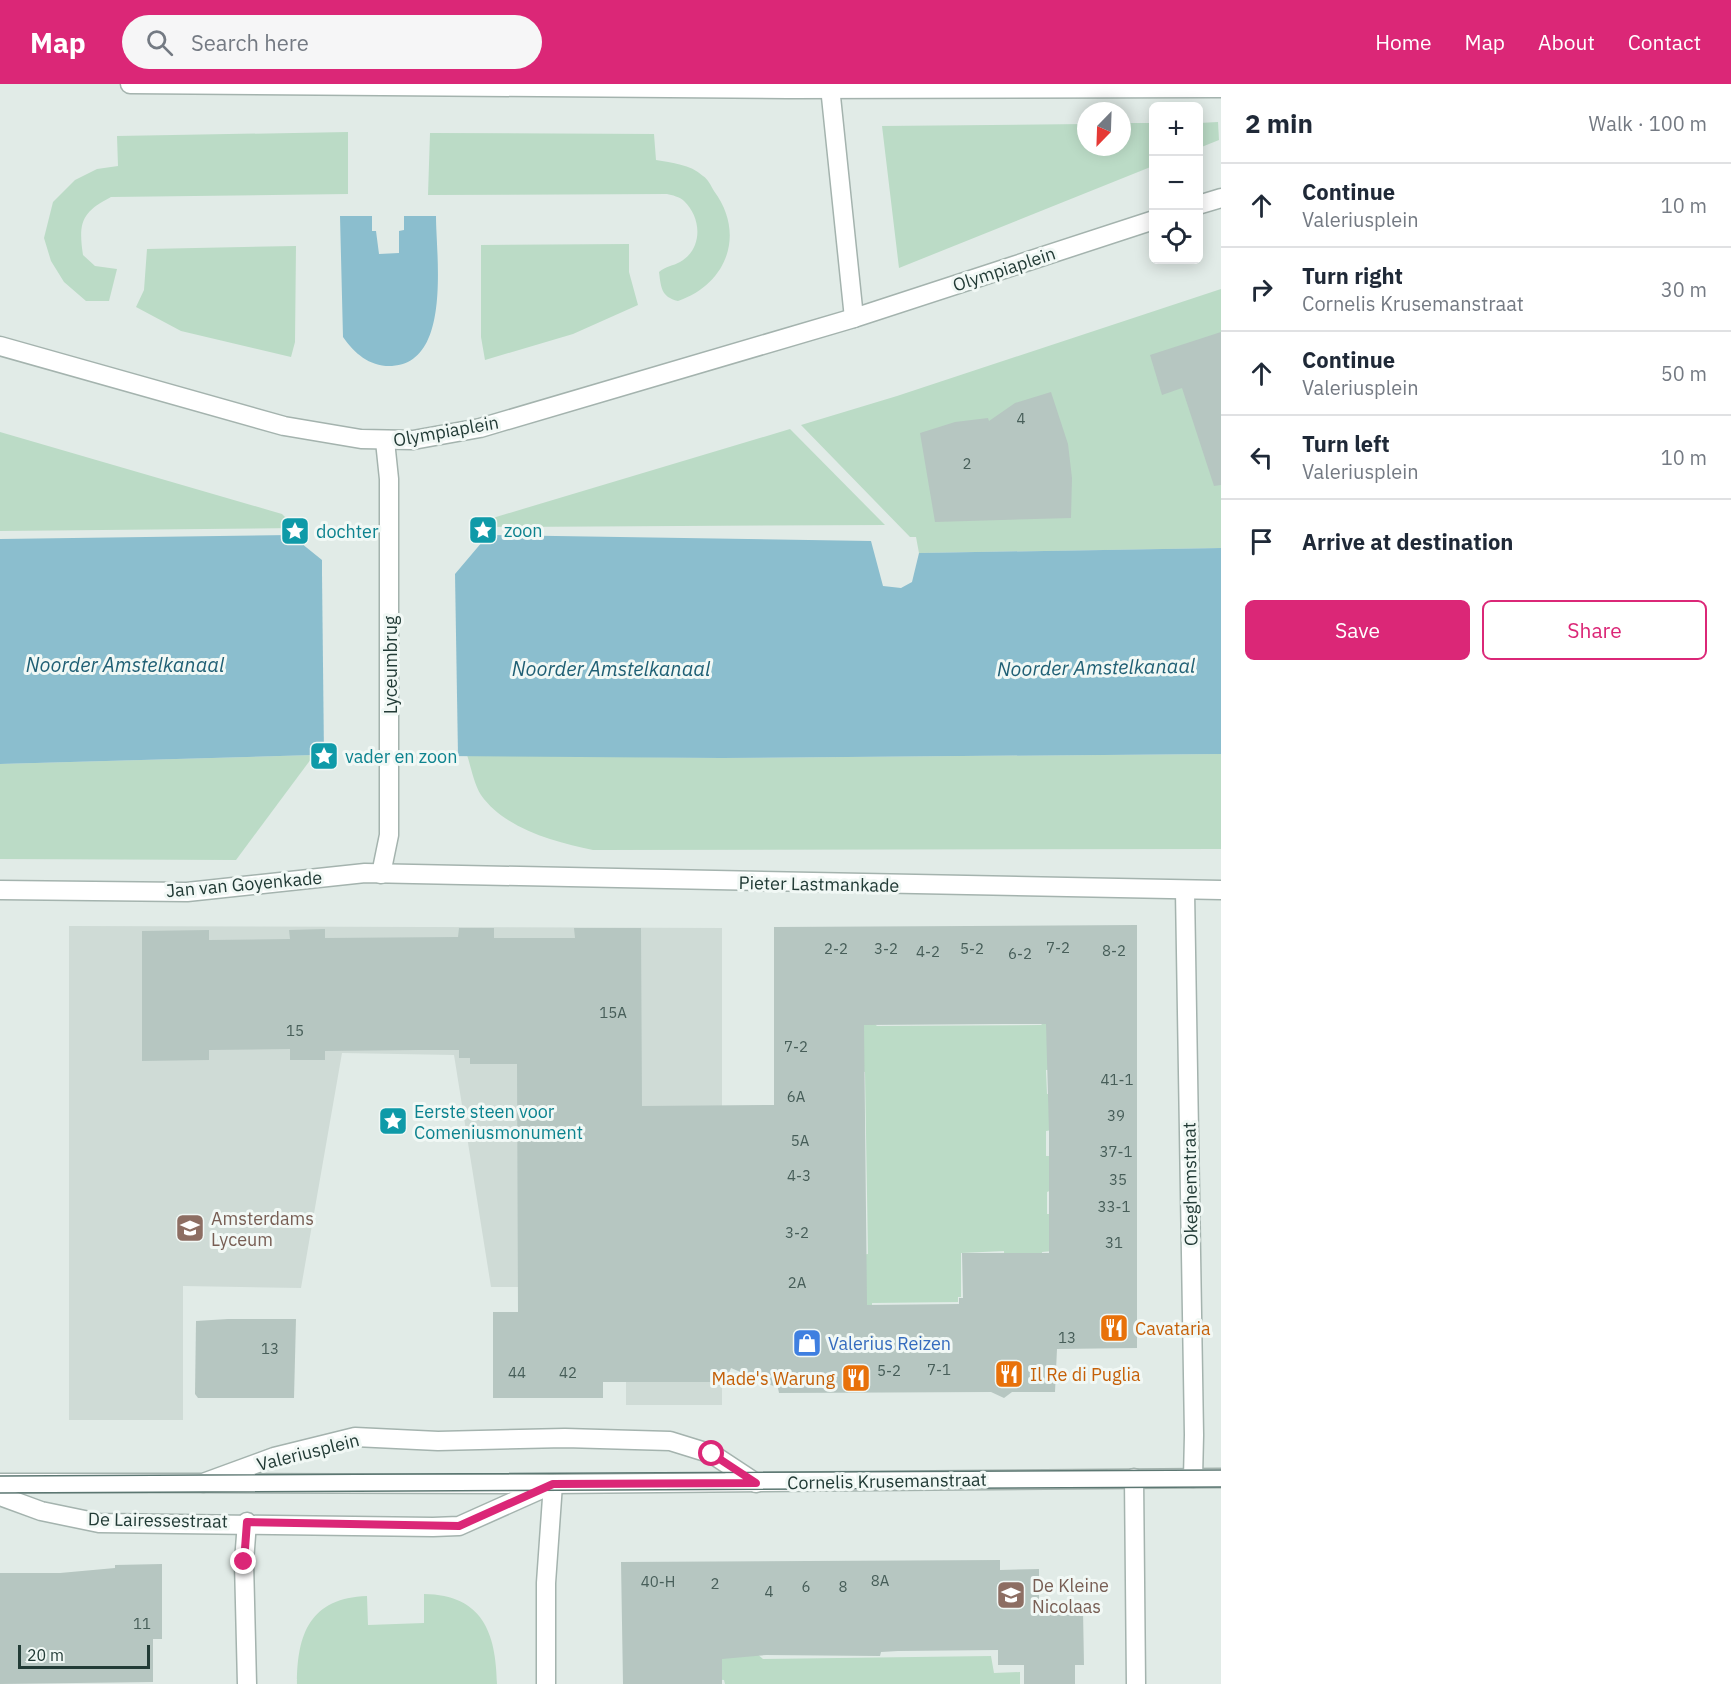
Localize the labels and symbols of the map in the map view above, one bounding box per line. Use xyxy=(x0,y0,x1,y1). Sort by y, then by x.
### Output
north arrow xyxy=(1077,102,1131,156)
street label: Olympiaplein xyxy=(950,242,1058,296)
house number: 4 xyxy=(1016,409,1026,428)
street label: Olympiaplein xyxy=(391,410,501,452)
house number: 2 xyxy=(962,454,972,473)
place icon: zoon xyxy=(467,514,499,546)
place icon: dochter xyxy=(279,515,311,547)
place label: zoon xyxy=(504,519,543,542)
place label: dochter xyxy=(316,520,379,543)
street label: Lyceumbrug xyxy=(379,615,402,714)
water label: Noorder Amstelkanaal xyxy=(26,651,225,678)
water label: Noorder Amstelkanaal xyxy=(997,652,1196,682)
water label: Noorder Amstelkanaal xyxy=(512,655,711,682)
place icon: vader en zoon xyxy=(308,740,340,772)
place label: vader en zoon xyxy=(345,745,457,768)
street label: Jan van Goyenkade xyxy=(165,866,323,902)
street label: Pieter Lastmankade xyxy=(738,871,900,897)
house number: 7-2 xyxy=(1046,938,1070,957)
house number: 2-2 xyxy=(824,939,848,958)
house number: 3-2 xyxy=(874,939,898,958)
house number: 5-2 xyxy=(960,939,984,958)
house number: 8-2 xyxy=(1102,941,1126,960)
house number: 4-2 xyxy=(916,942,940,961)
house number: 6-2 xyxy=(1008,944,1032,963)
house number: 15A xyxy=(599,1003,627,1022)
house number: 15 xyxy=(286,1021,304,1040)
house number: 7-2 xyxy=(784,1037,808,1056)
house number: 41-1 xyxy=(1101,1070,1134,1089)
house number: 6A xyxy=(787,1087,806,1106)
place label: Eerste steen voor Comeniusmonument xyxy=(414,1100,583,1144)
place icon: Eerste steen voor Comeniusmonument xyxy=(377,1105,409,1137)
house number: 39 xyxy=(1107,1106,1125,1125)
street label: Okeghemstraat xyxy=(1177,1122,1203,1246)
house number: 5A xyxy=(791,1131,810,1150)
house number: 37-1 xyxy=(1100,1142,1133,1161)
house number: 4-3 xyxy=(787,1166,811,1185)
house number: 35 xyxy=(1109,1170,1127,1189)
house number: 33-1 xyxy=(1098,1197,1131,1216)
place label: Amsterdams Lyceum xyxy=(211,1207,314,1251)
school or university icon: Amsterdams Lyceum xyxy=(174,1212,206,1244)
house number: 3-2 xyxy=(785,1223,809,1242)
house number: 31 xyxy=(1105,1233,1123,1252)
house number: 2A xyxy=(788,1273,807,1292)
restaurant icon: Cavataria xyxy=(1098,1312,1130,1344)
place label: Cavataria xyxy=(1135,1317,1211,1340)
shop icon: Valerius Reizen xyxy=(791,1327,823,1359)
house number: 13 xyxy=(1058,1328,1076,1347)
place label: Valerius Reizen xyxy=(828,1332,951,1355)
house number: 13 xyxy=(261,1339,279,1358)
restaurant icon: Il Re di Puglia xyxy=(993,1358,1025,1390)
house number: 7-1 xyxy=(927,1360,951,1379)
house number: 5-2 xyxy=(877,1361,901,1380)
restaurant icon: Made's Warung xyxy=(840,1362,872,1394)
house number: 44 xyxy=(508,1363,526,1382)
house number: 42 xyxy=(559,1363,577,1382)
place label: Il Re di Puglia xyxy=(1030,1363,1141,1386)
place label: Made's Warung xyxy=(711,1367,835,1390)
street label: Valeriusplein xyxy=(254,1428,362,1476)
route start xyxy=(698,1440,724,1466)
street label: Cornelis Krusemanstraat xyxy=(787,1468,987,1494)
street label: De Lairessestraat xyxy=(88,1507,228,1533)
route end xyxy=(230,1548,256,1574)
house number: 8A xyxy=(871,1571,890,1590)
house number: 40-H xyxy=(641,1572,675,1591)
house number: 2 xyxy=(710,1574,720,1593)
place label: De Kleine Nicolaas xyxy=(1032,1574,1109,1618)
house number: 6 xyxy=(801,1577,811,1596)
house number: 8 xyxy=(838,1577,848,1596)
school or university icon: De Kleine Nicolaas xyxy=(995,1579,1027,1611)
house number: 4 xyxy=(764,1582,774,1601)
house number: 11 xyxy=(133,1614,151,1633)
scale bar xyxy=(18,1642,150,1670)

